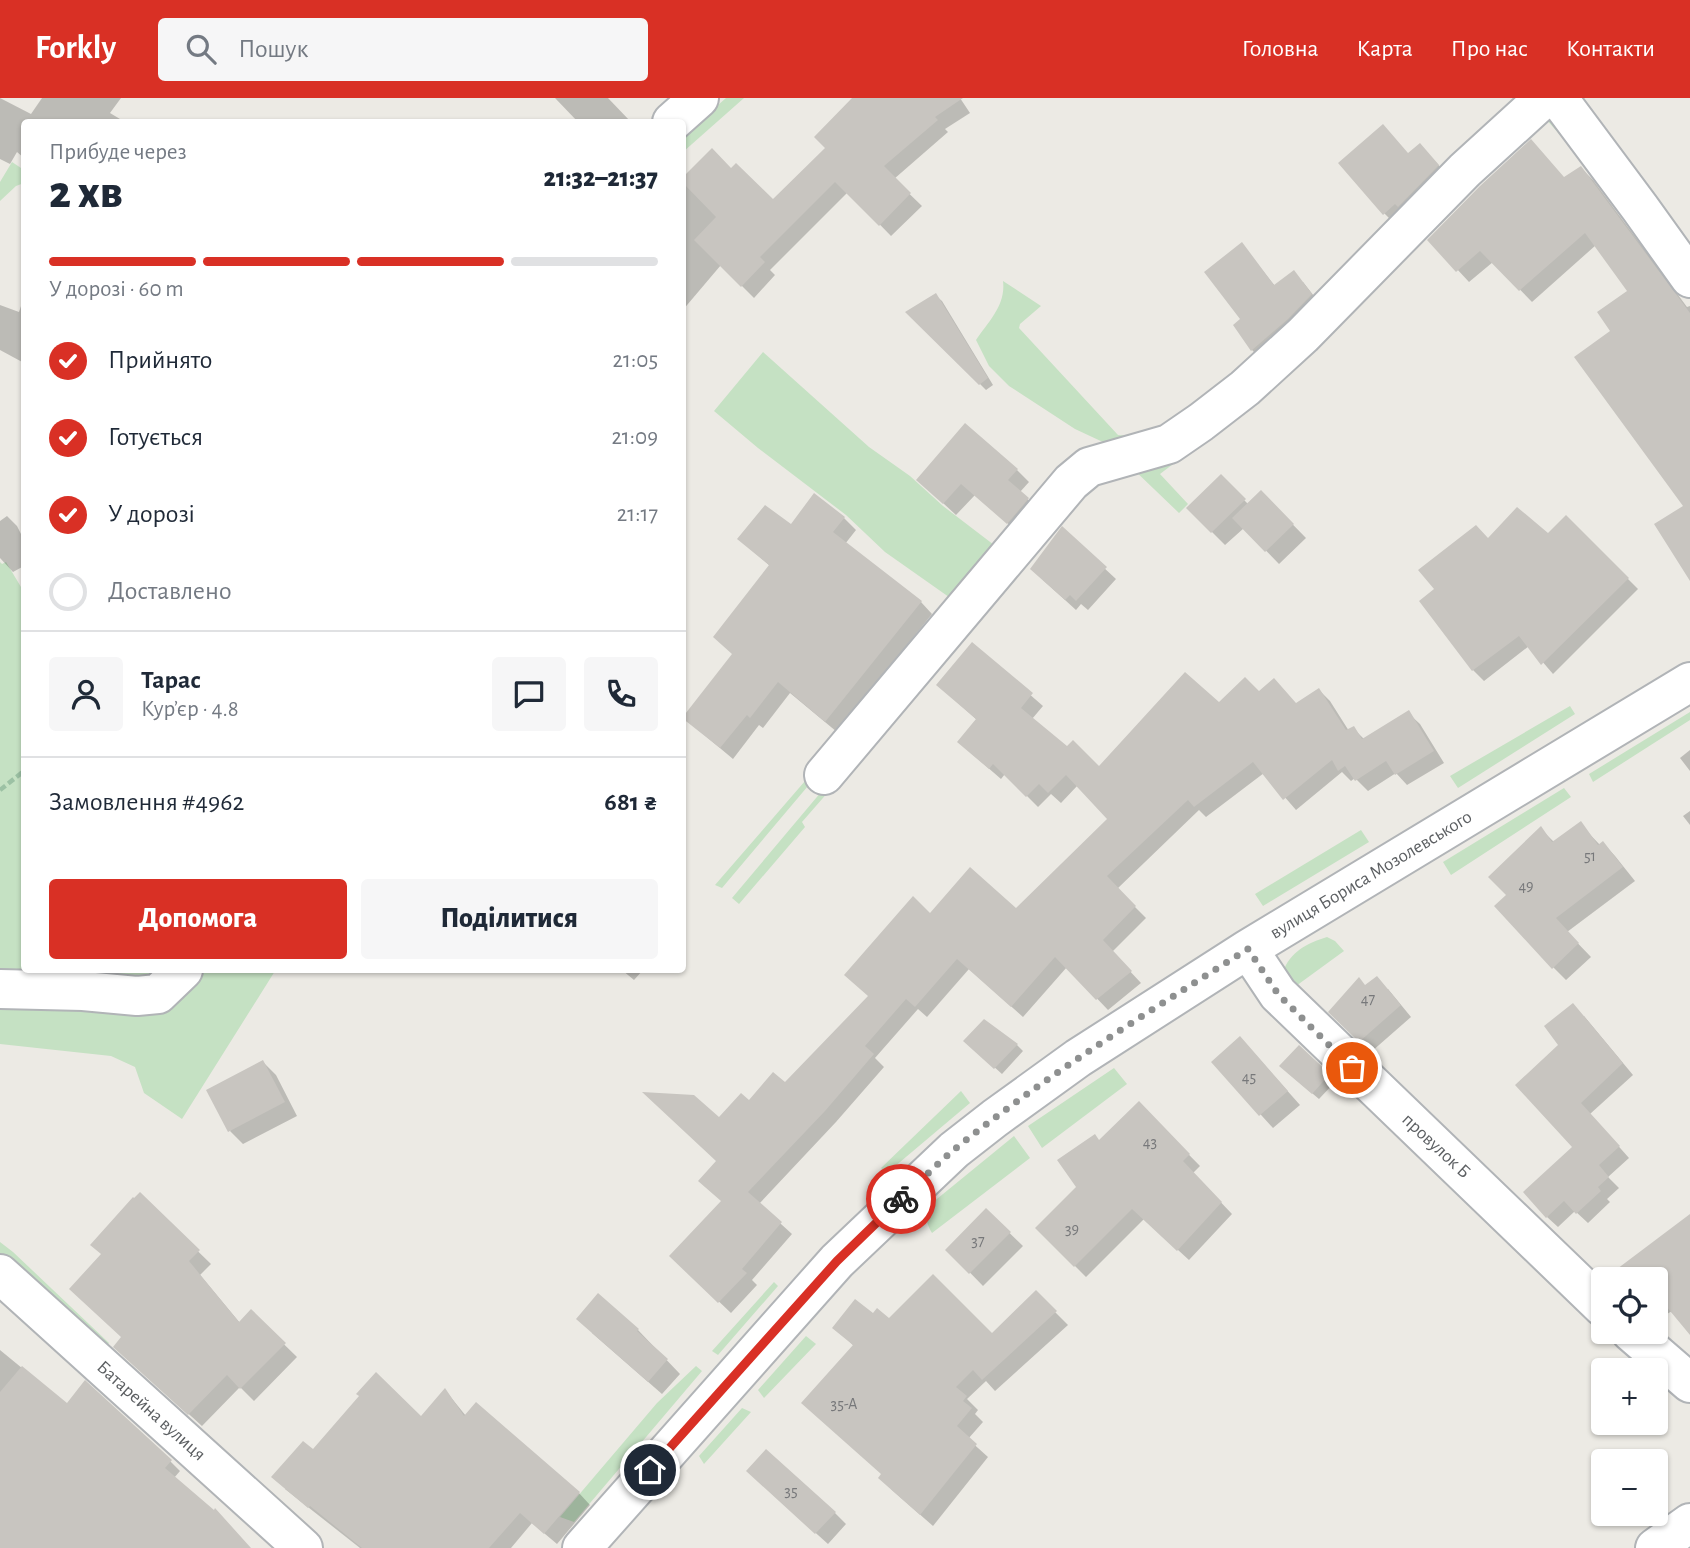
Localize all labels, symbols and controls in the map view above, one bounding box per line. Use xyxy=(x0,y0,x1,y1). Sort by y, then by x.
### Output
search box xyxy=(158,18,648,81)
icon: search xyxy=(182,30,220,68)
text: Forkly xyxy=(35,32,116,65)
text: Пошук xyxy=(238,36,308,62)
text: Головна xyxy=(1242,37,1318,61)
text: Карта xyxy=(1356,37,1413,61)
text: Про нас xyxy=(1451,37,1528,61)
text: Контакти xyxy=(1566,37,1655,61)
text: Прибуде через xyxy=(49,141,187,164)
text: 21:32–21:37 xyxy=(544,165,658,191)
text: 2 хв xyxy=(49,170,123,216)
text: У дорозі · 60 m xyxy=(49,278,184,301)
icon: check xyxy=(49,342,87,380)
text: Прийнято xyxy=(108,347,212,373)
text: 21:05 xyxy=(613,349,658,372)
icon: check xyxy=(49,419,87,457)
text: Готується xyxy=(108,424,203,450)
text: 21:09 xyxy=(611,426,658,449)
icon: check xyxy=(49,496,87,534)
text: У дорозі xyxy=(108,501,195,527)
text: 21:17 xyxy=(617,503,658,526)
text: Доставлено xyxy=(108,578,232,604)
button: person xyxy=(49,657,123,731)
button: chat xyxy=(492,657,566,731)
button: phone xyxy=(584,657,658,731)
text: Тарас xyxy=(141,667,201,693)
text: Кур’єр · 4.8 xyxy=(141,698,239,721)
text: Замовлення #4962 xyxy=(49,789,244,815)
text: 681 ₴ xyxy=(604,789,658,815)
street label: вулиця Бориса Мозолевського xyxy=(1267,807,1475,943)
house number: 51 xyxy=(1584,848,1596,864)
house number: 49 xyxy=(1518,878,1534,894)
button: Допомога xyxy=(49,879,347,959)
button: Поділитися xyxy=(361,879,658,959)
house number: 47 xyxy=(1361,991,1376,1007)
pin xyxy=(1322,1038,1382,1098)
icon: bag xyxy=(1333,1049,1371,1087)
house number: 45 xyxy=(1242,1069,1256,1085)
street label: провулок Б xyxy=(1398,1110,1474,1182)
house number: 43 xyxy=(1143,1134,1157,1150)
courier xyxy=(866,1164,936,1234)
icon: bike xyxy=(882,1180,920,1218)
house number: 39 xyxy=(1065,1221,1079,1237)
house number: 37 xyxy=(971,1233,985,1249)
map controls xyxy=(1591,1267,1668,1526)
button: locate xyxy=(1591,1267,1668,1344)
street label: Батарейна вулиця xyxy=(93,1357,209,1465)
button: + xyxy=(1591,1358,1668,1435)
house number: 35-А xyxy=(831,1396,858,1412)
pin xyxy=(620,1440,680,1500)
button: − xyxy=(1591,1449,1668,1526)
icon: home xyxy=(631,1451,669,1489)
house number: 35 xyxy=(784,1483,798,1499)

